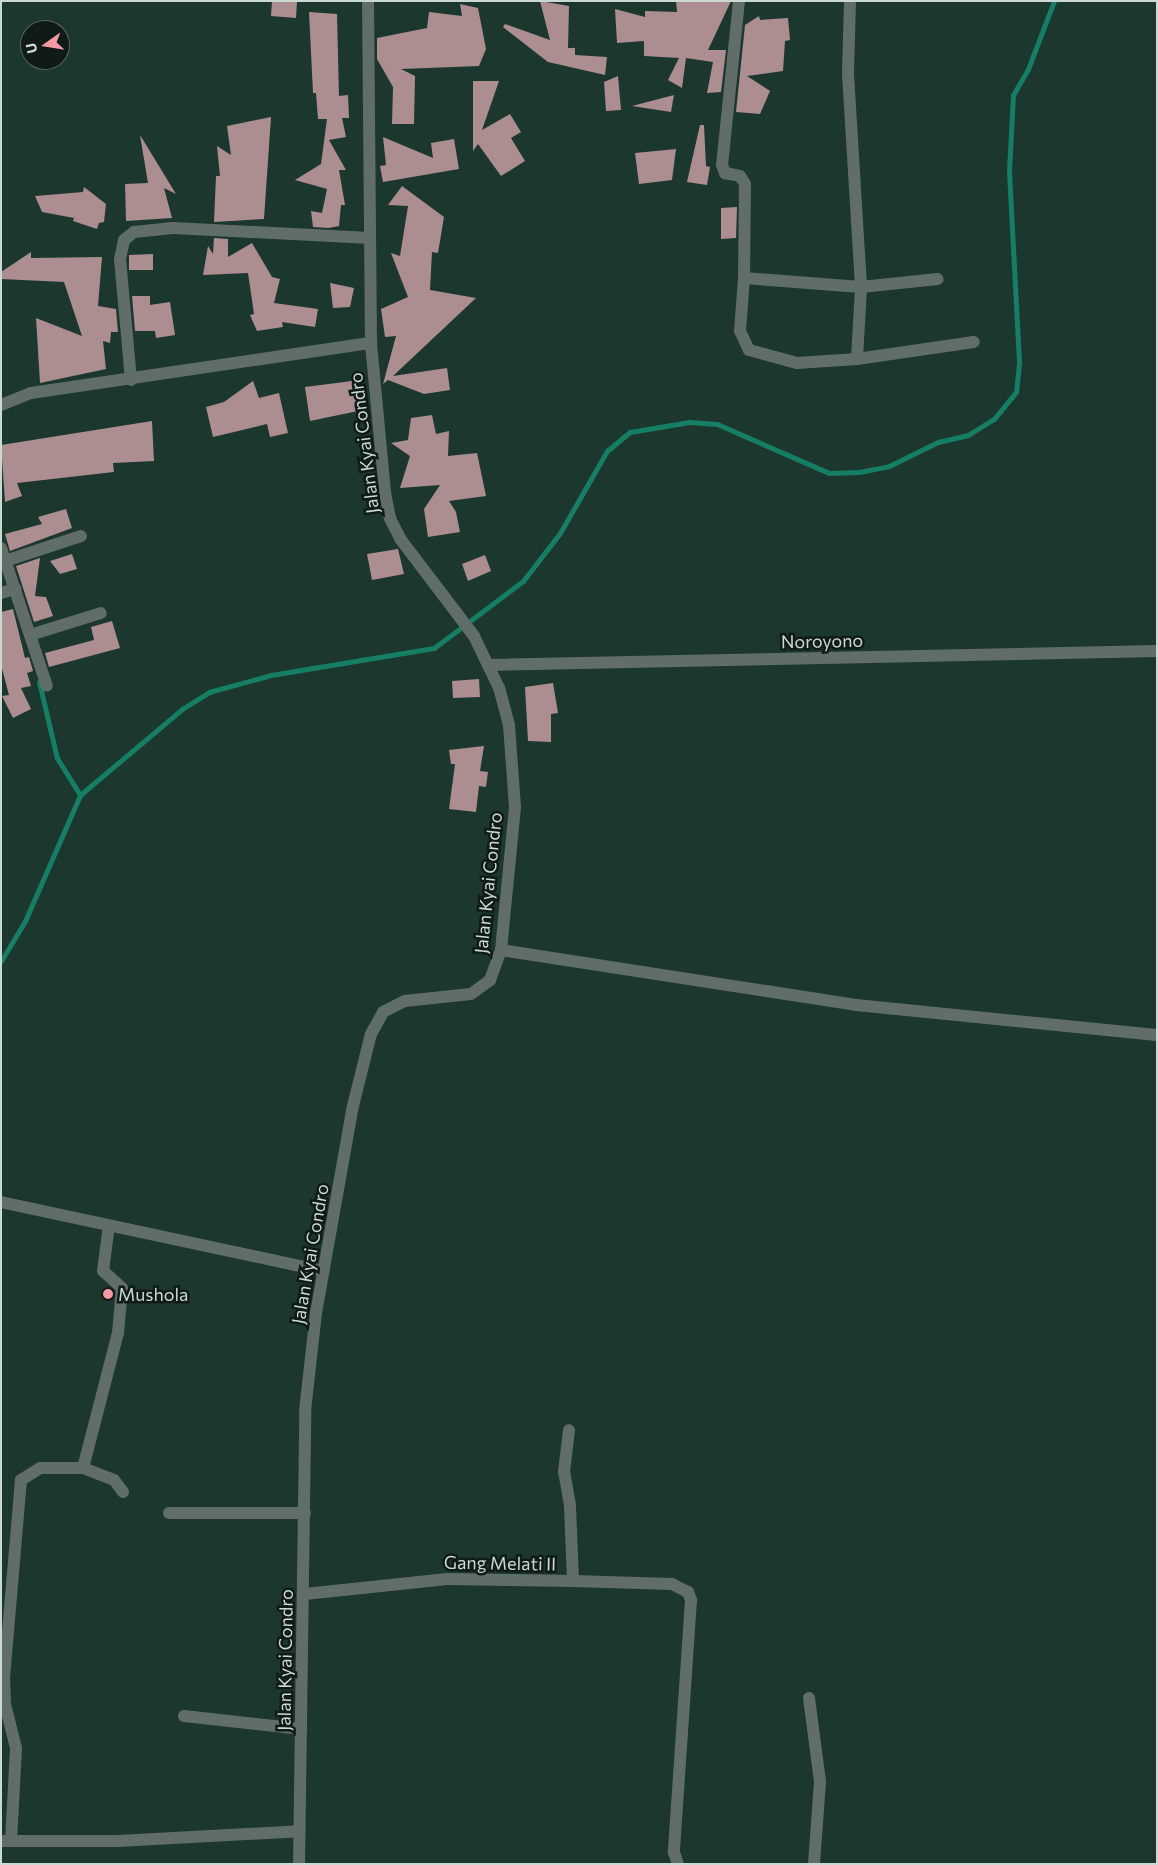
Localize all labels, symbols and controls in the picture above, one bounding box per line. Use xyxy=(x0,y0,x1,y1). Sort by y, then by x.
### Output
north arrow xyxy=(20,20,70,70)
text: U xyxy=(21,41,40,55)
street label: Jalan Kyai Condro xyxy=(345,371,383,515)
street label: Noroyono xyxy=(781,629,863,653)
street label: Jalan Kyai Condro xyxy=(470,811,506,955)
street label: Jalan Kyai Condro xyxy=(287,1182,333,1326)
place label: Mushola xyxy=(118,1283,188,1305)
marker: Mushola xyxy=(102,1288,114,1300)
street label: Gang Melati II xyxy=(444,1551,556,1575)
street label: Jalan Kyai Condro xyxy=(273,1589,297,1731)

